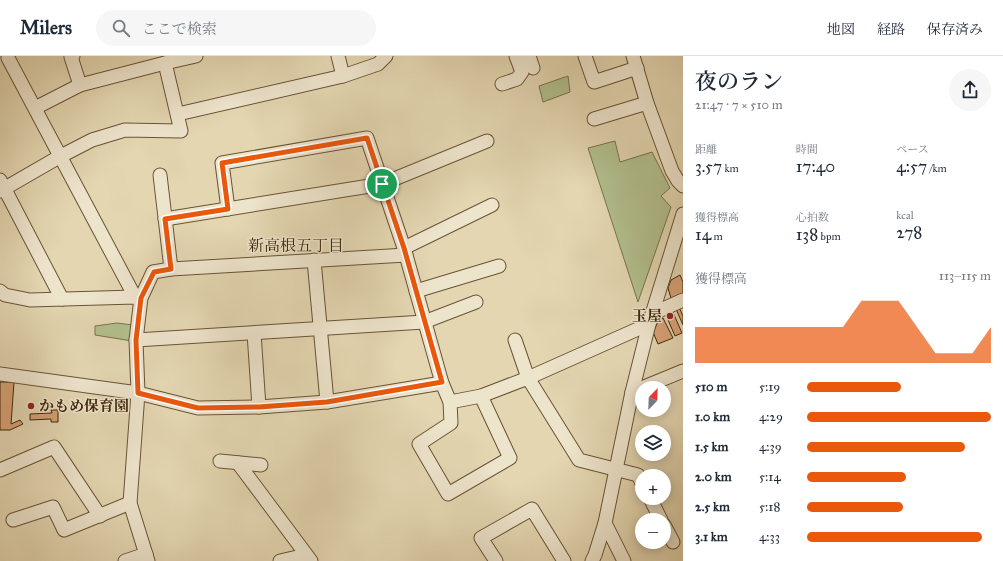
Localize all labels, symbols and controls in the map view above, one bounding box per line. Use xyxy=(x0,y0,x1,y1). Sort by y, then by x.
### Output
search box xyxy=(96,10,376,46)
text: Milers xyxy=(20,16,72,39)
icon: search xyxy=(110,17,132,39)
text: ここで検索 xyxy=(142,20,217,38)
text: 地図 xyxy=(827,21,855,38)
text: 経路 xyxy=(877,21,905,38)
text: 保存済み xyxy=(927,21,983,38)
text: 夜のラン xyxy=(695,68,783,95)
button: share xyxy=(949,69,991,111)
text: 21:47 · 7 × 510 m xyxy=(695,97,783,113)
text: 距離 xyxy=(695,143,717,156)
text: 時間 xyxy=(796,143,818,156)
text: ペース xyxy=(896,143,929,156)
text: 3.57 xyxy=(695,156,722,177)
text: 17:40 xyxy=(796,156,835,177)
text: 4:57 xyxy=(896,156,927,177)
text: km xyxy=(722,162,739,175)
text: /km xyxy=(927,162,947,175)
pin xyxy=(365,167,399,201)
icon: arrive xyxy=(371,173,393,195)
text: kcal xyxy=(896,209,914,222)
text: 獲得標高 xyxy=(695,211,739,224)
text: 心拍数 xyxy=(796,211,829,224)
text: 278 xyxy=(896,222,922,243)
text: 14 xyxy=(695,224,711,245)
text: 138 xyxy=(796,224,818,245)
text: m xyxy=(711,230,723,243)
text: bpm xyxy=(818,230,841,243)
district label: 新高根五丁目 xyxy=(248,236,344,255)
text: 113–115 m xyxy=(939,268,991,284)
text: 獲得標高 xyxy=(695,271,747,287)
place label: 玉屋 xyxy=(632,307,662,325)
marker: 玉屋 xyxy=(665,311,675,321)
text: 510 m xyxy=(695,379,727,395)
text: 5:19 xyxy=(759,379,780,395)
north arrow xyxy=(635,381,671,417)
map controls xyxy=(635,381,671,549)
place label: かもめ保育園 xyxy=(39,397,129,415)
marker: かもめ保育園 xyxy=(26,401,36,411)
text: 1.0 km xyxy=(695,409,730,425)
text: 4:29 xyxy=(759,409,783,425)
button: layers xyxy=(635,425,671,461)
text: 1.5 km xyxy=(695,439,728,455)
text: 4:39 xyxy=(759,439,782,455)
button: + xyxy=(635,469,671,505)
text: 2.0 km xyxy=(695,469,732,485)
text: 5:14 xyxy=(759,469,781,485)
text: 2.5 km xyxy=(695,499,730,515)
text: 5:18 xyxy=(759,499,780,515)
button: − xyxy=(635,513,671,549)
text: 3.1 km xyxy=(695,529,728,545)
text: 4:33 xyxy=(759,529,780,545)

